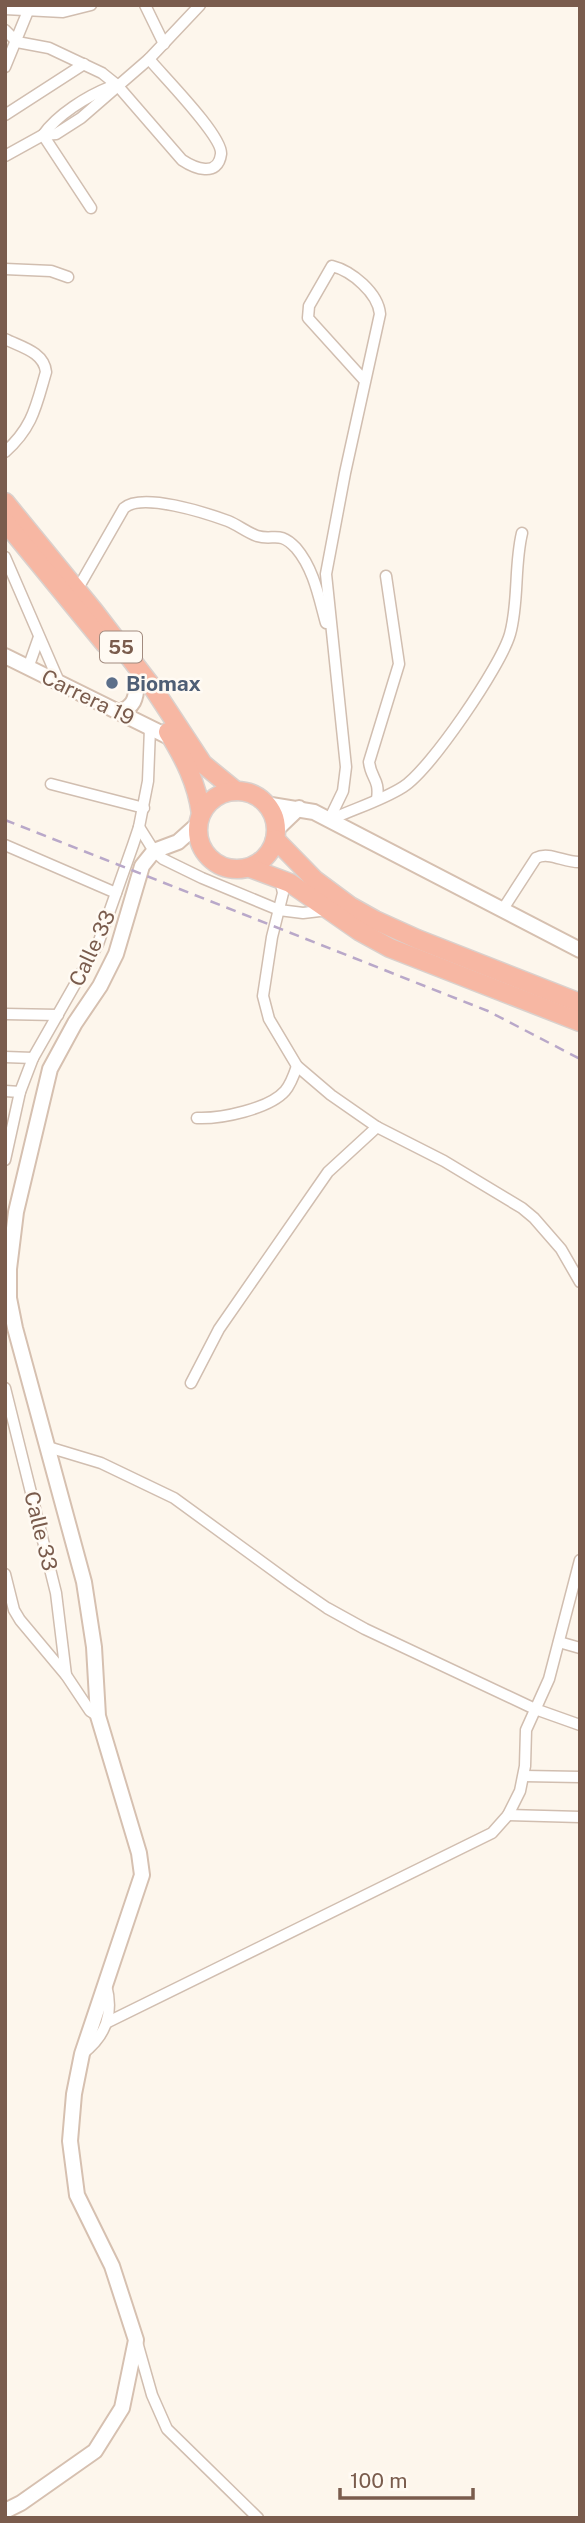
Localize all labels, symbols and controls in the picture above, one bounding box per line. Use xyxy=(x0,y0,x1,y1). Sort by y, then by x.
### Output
road number: 55 xyxy=(100,632,142,662)
street label: Carrera 19 xyxy=(37,664,139,730)
place label: Biomax xyxy=(126,671,201,696)
marker: Biomax xyxy=(104,675,120,691)
street label: Calle 33 xyxy=(64,906,120,990)
street label: Calle 33 xyxy=(19,1489,63,1573)
scale bar xyxy=(340,2456,473,2500)
text: 100 m xyxy=(350,2468,407,2493)

